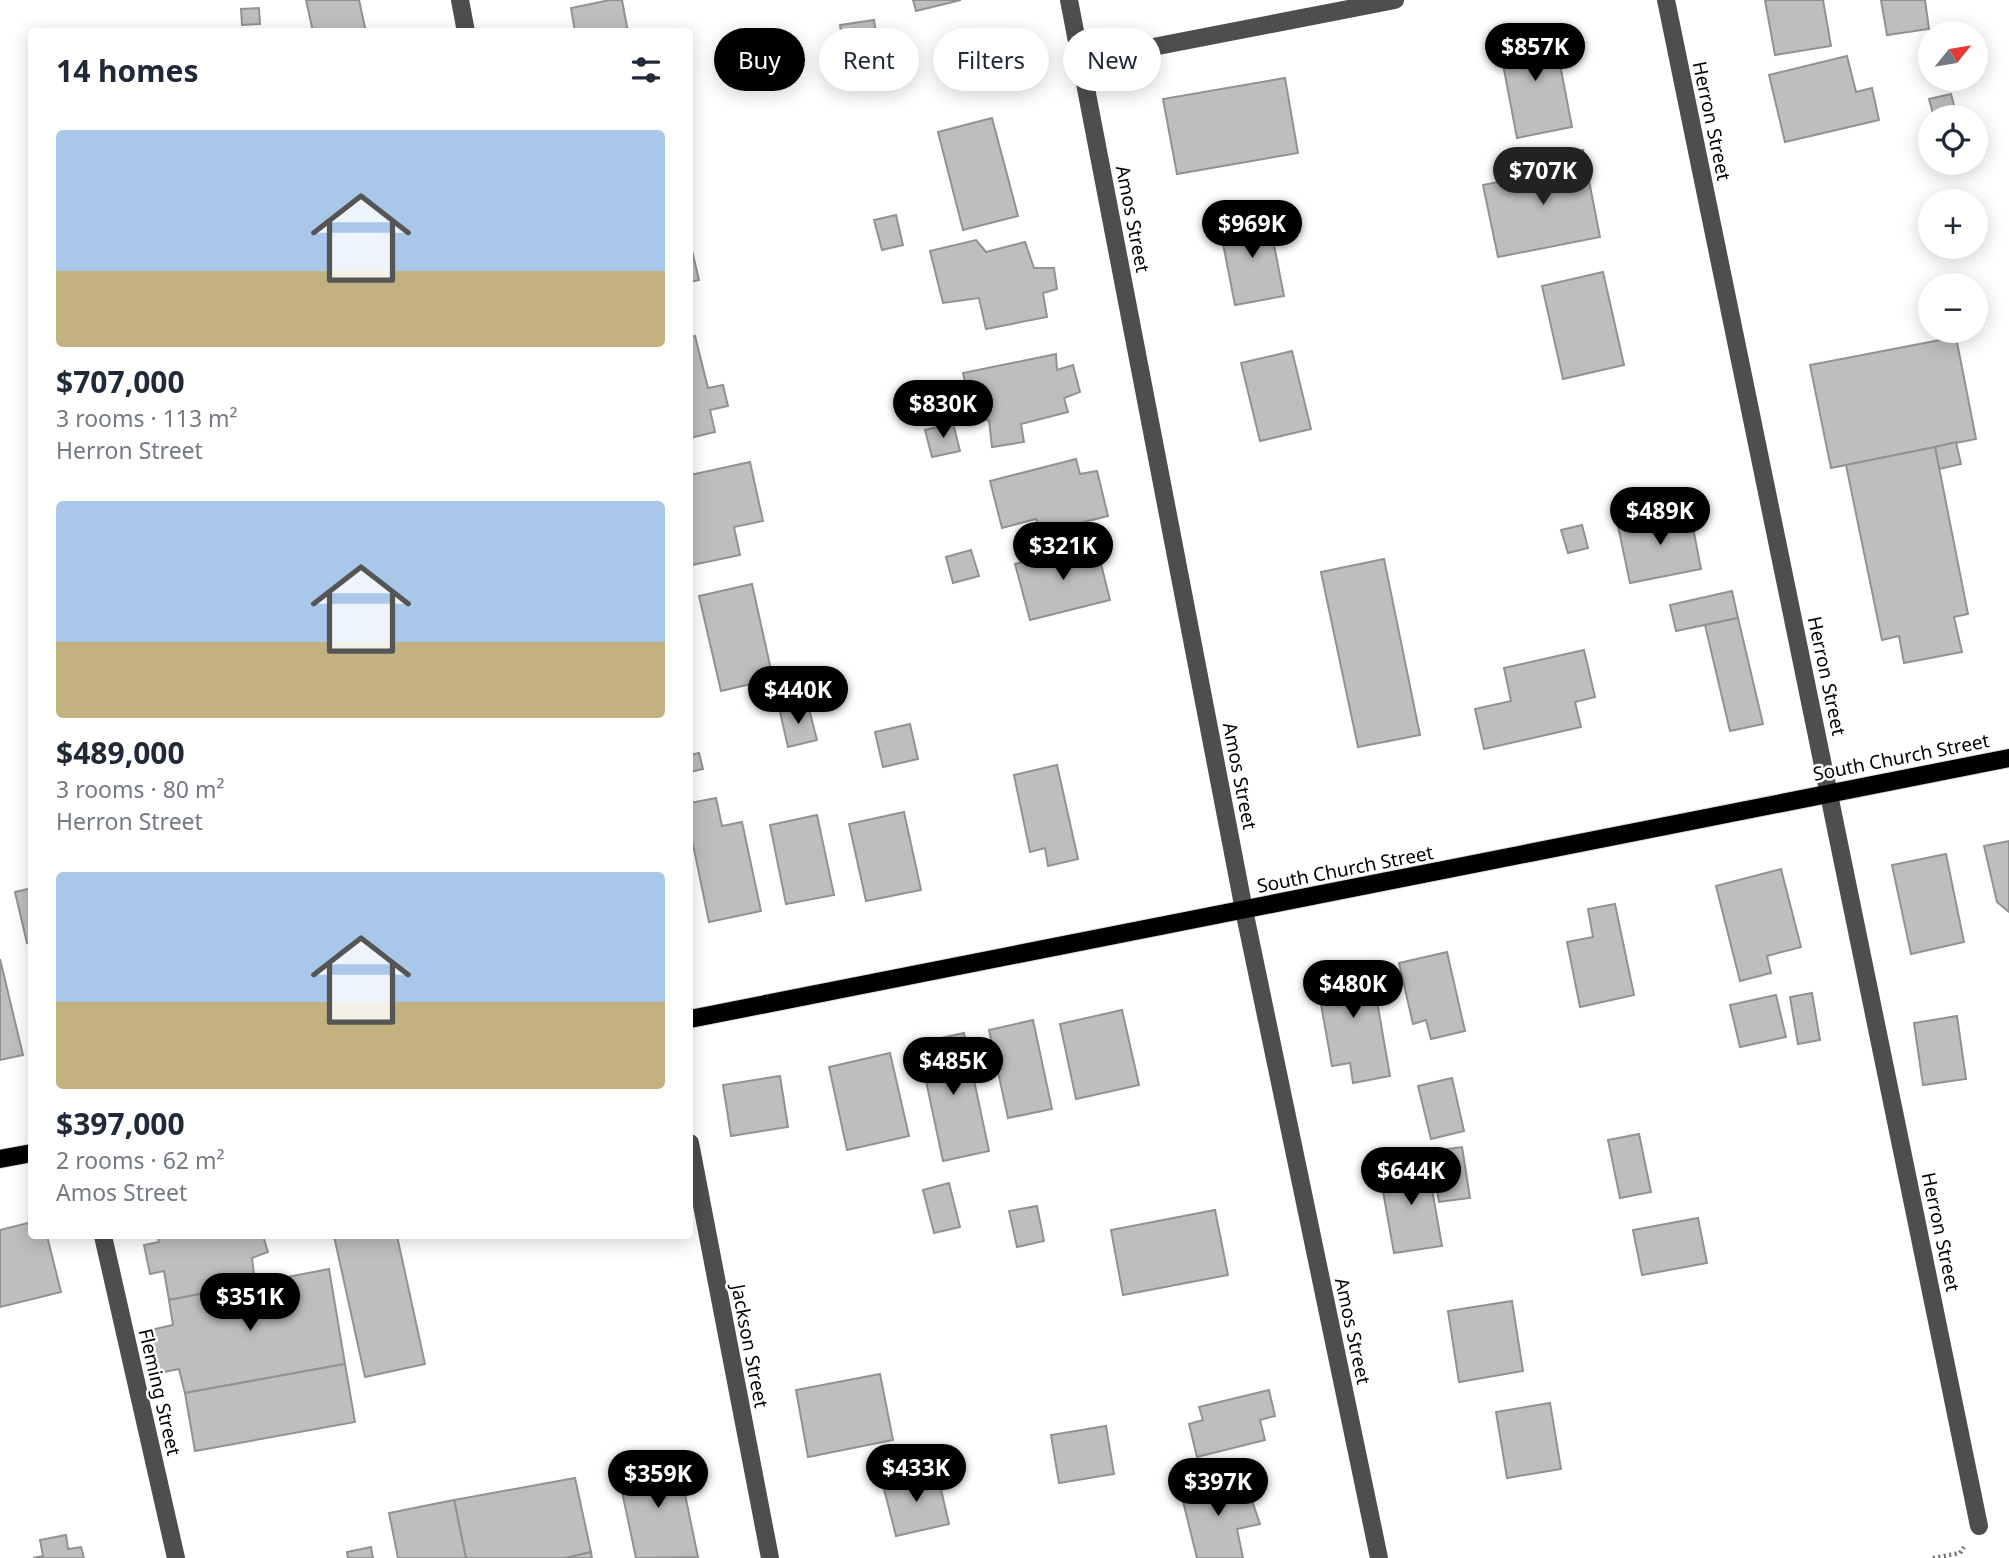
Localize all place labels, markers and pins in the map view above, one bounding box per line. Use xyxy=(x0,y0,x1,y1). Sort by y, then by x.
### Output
pin: $857K xyxy=(1486,24,1584,83)
pin: $707K xyxy=(1494,148,1592,207)
pin: $969K xyxy=(1203,201,1301,260)
pin: $830K xyxy=(894,380,992,440)
pin: $489K xyxy=(1611,488,1709,547)
pin: $321K xyxy=(1014,522,1112,582)
pin: $440K xyxy=(749,666,847,726)
pin: $480K xyxy=(1304,960,1402,1020)
pin: $485K xyxy=(904,1038,1002,1097)
pin: $644K xyxy=(1362,1148,1460,1207)
pin: $351K xyxy=(201,1274,299,1333)
pin: $433K xyxy=(867,1444,965,1504)
pin: $359K xyxy=(609,1450,707,1510)
pin: $397K xyxy=(1169,1458,1267,1518)

